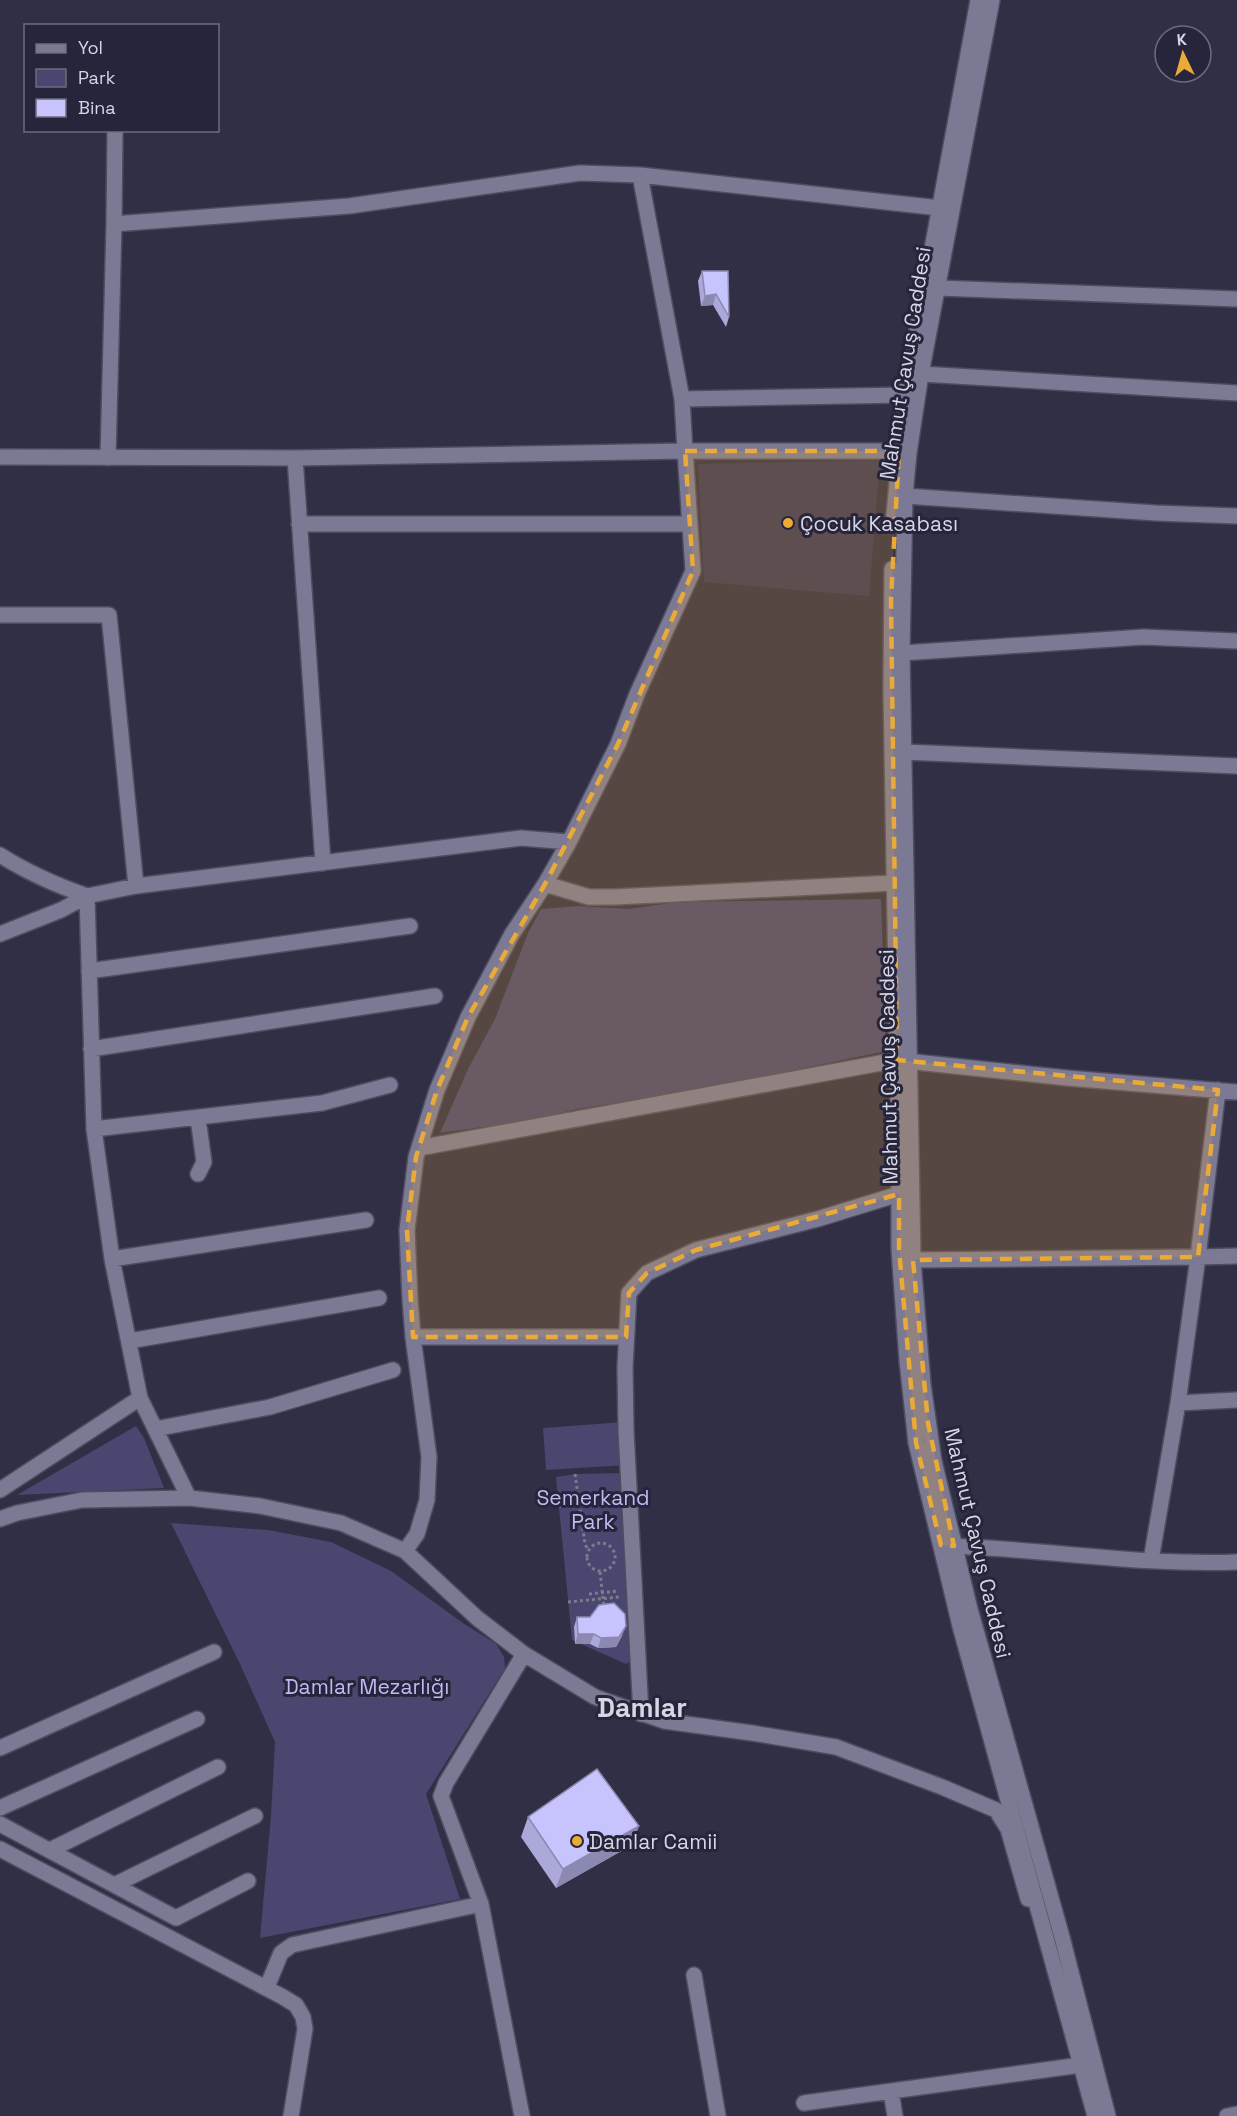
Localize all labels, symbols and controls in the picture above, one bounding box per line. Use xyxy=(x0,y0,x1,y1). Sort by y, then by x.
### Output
legend xyxy=(24,24,219,132)
north arrow xyxy=(1153,24,1213,84)
text: K xyxy=(1176,29,1188,50)
text: Yol xyxy=(78,36,103,59)
text: Park xyxy=(78,66,116,89)
text: Bina xyxy=(78,96,116,119)
street label: Mahmut Çavuş Caddesi xyxy=(873,245,937,481)
place label: Çocuk Kasabası xyxy=(800,510,958,537)
marker: Çocuk Kasabası xyxy=(781,516,795,530)
street label: Mahmut Çavuş Caddesi xyxy=(872,949,904,1185)
street label: Mahmut Çavuş Caddesi xyxy=(938,1425,1018,1661)
park label: Semerkand Park xyxy=(536,1484,650,1535)
park label: Damlar Mezarlığı xyxy=(285,1673,449,1700)
district label: Damlar xyxy=(597,1690,687,1725)
place label: Damlar Camii xyxy=(589,1828,718,1855)
marker: Damlar Camii xyxy=(570,1834,584,1848)

